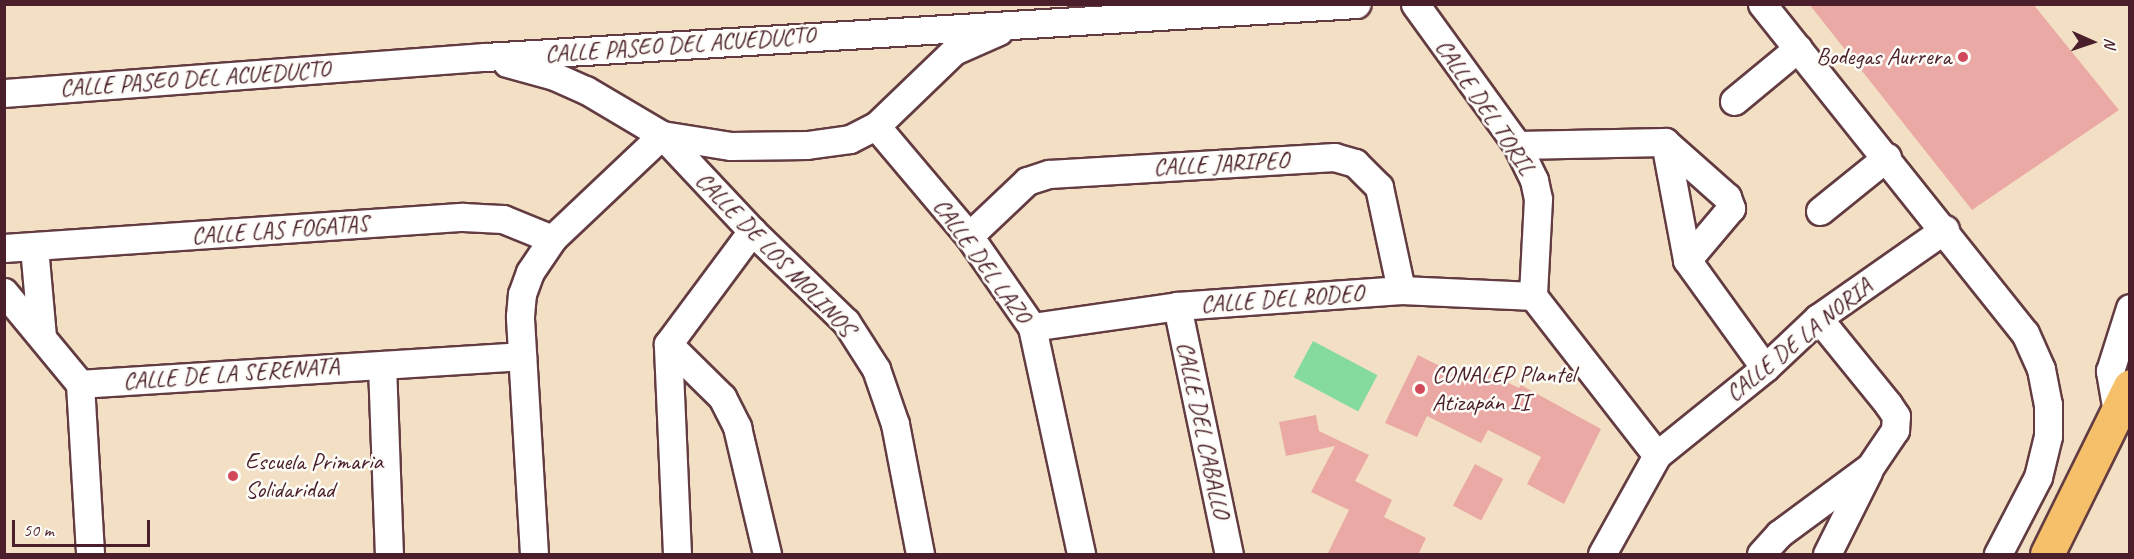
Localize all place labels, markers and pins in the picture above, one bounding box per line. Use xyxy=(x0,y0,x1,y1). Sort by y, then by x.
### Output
place label: Bodegas Aurrera xyxy=(1816,43,1951,71)
marker: Bodegas Aurrera xyxy=(1956,50,1970,64)
place label: CONALEP Plantel Atizapán II xyxy=(1432,361,1575,417)
marker: CONALEP Plantel Atizapán II xyxy=(1413,382,1427,396)
place label: Escuela Primaria Solidaridad xyxy=(245,448,383,504)
marker: Escuela Primaria Solidaridad xyxy=(226,469,240,483)

